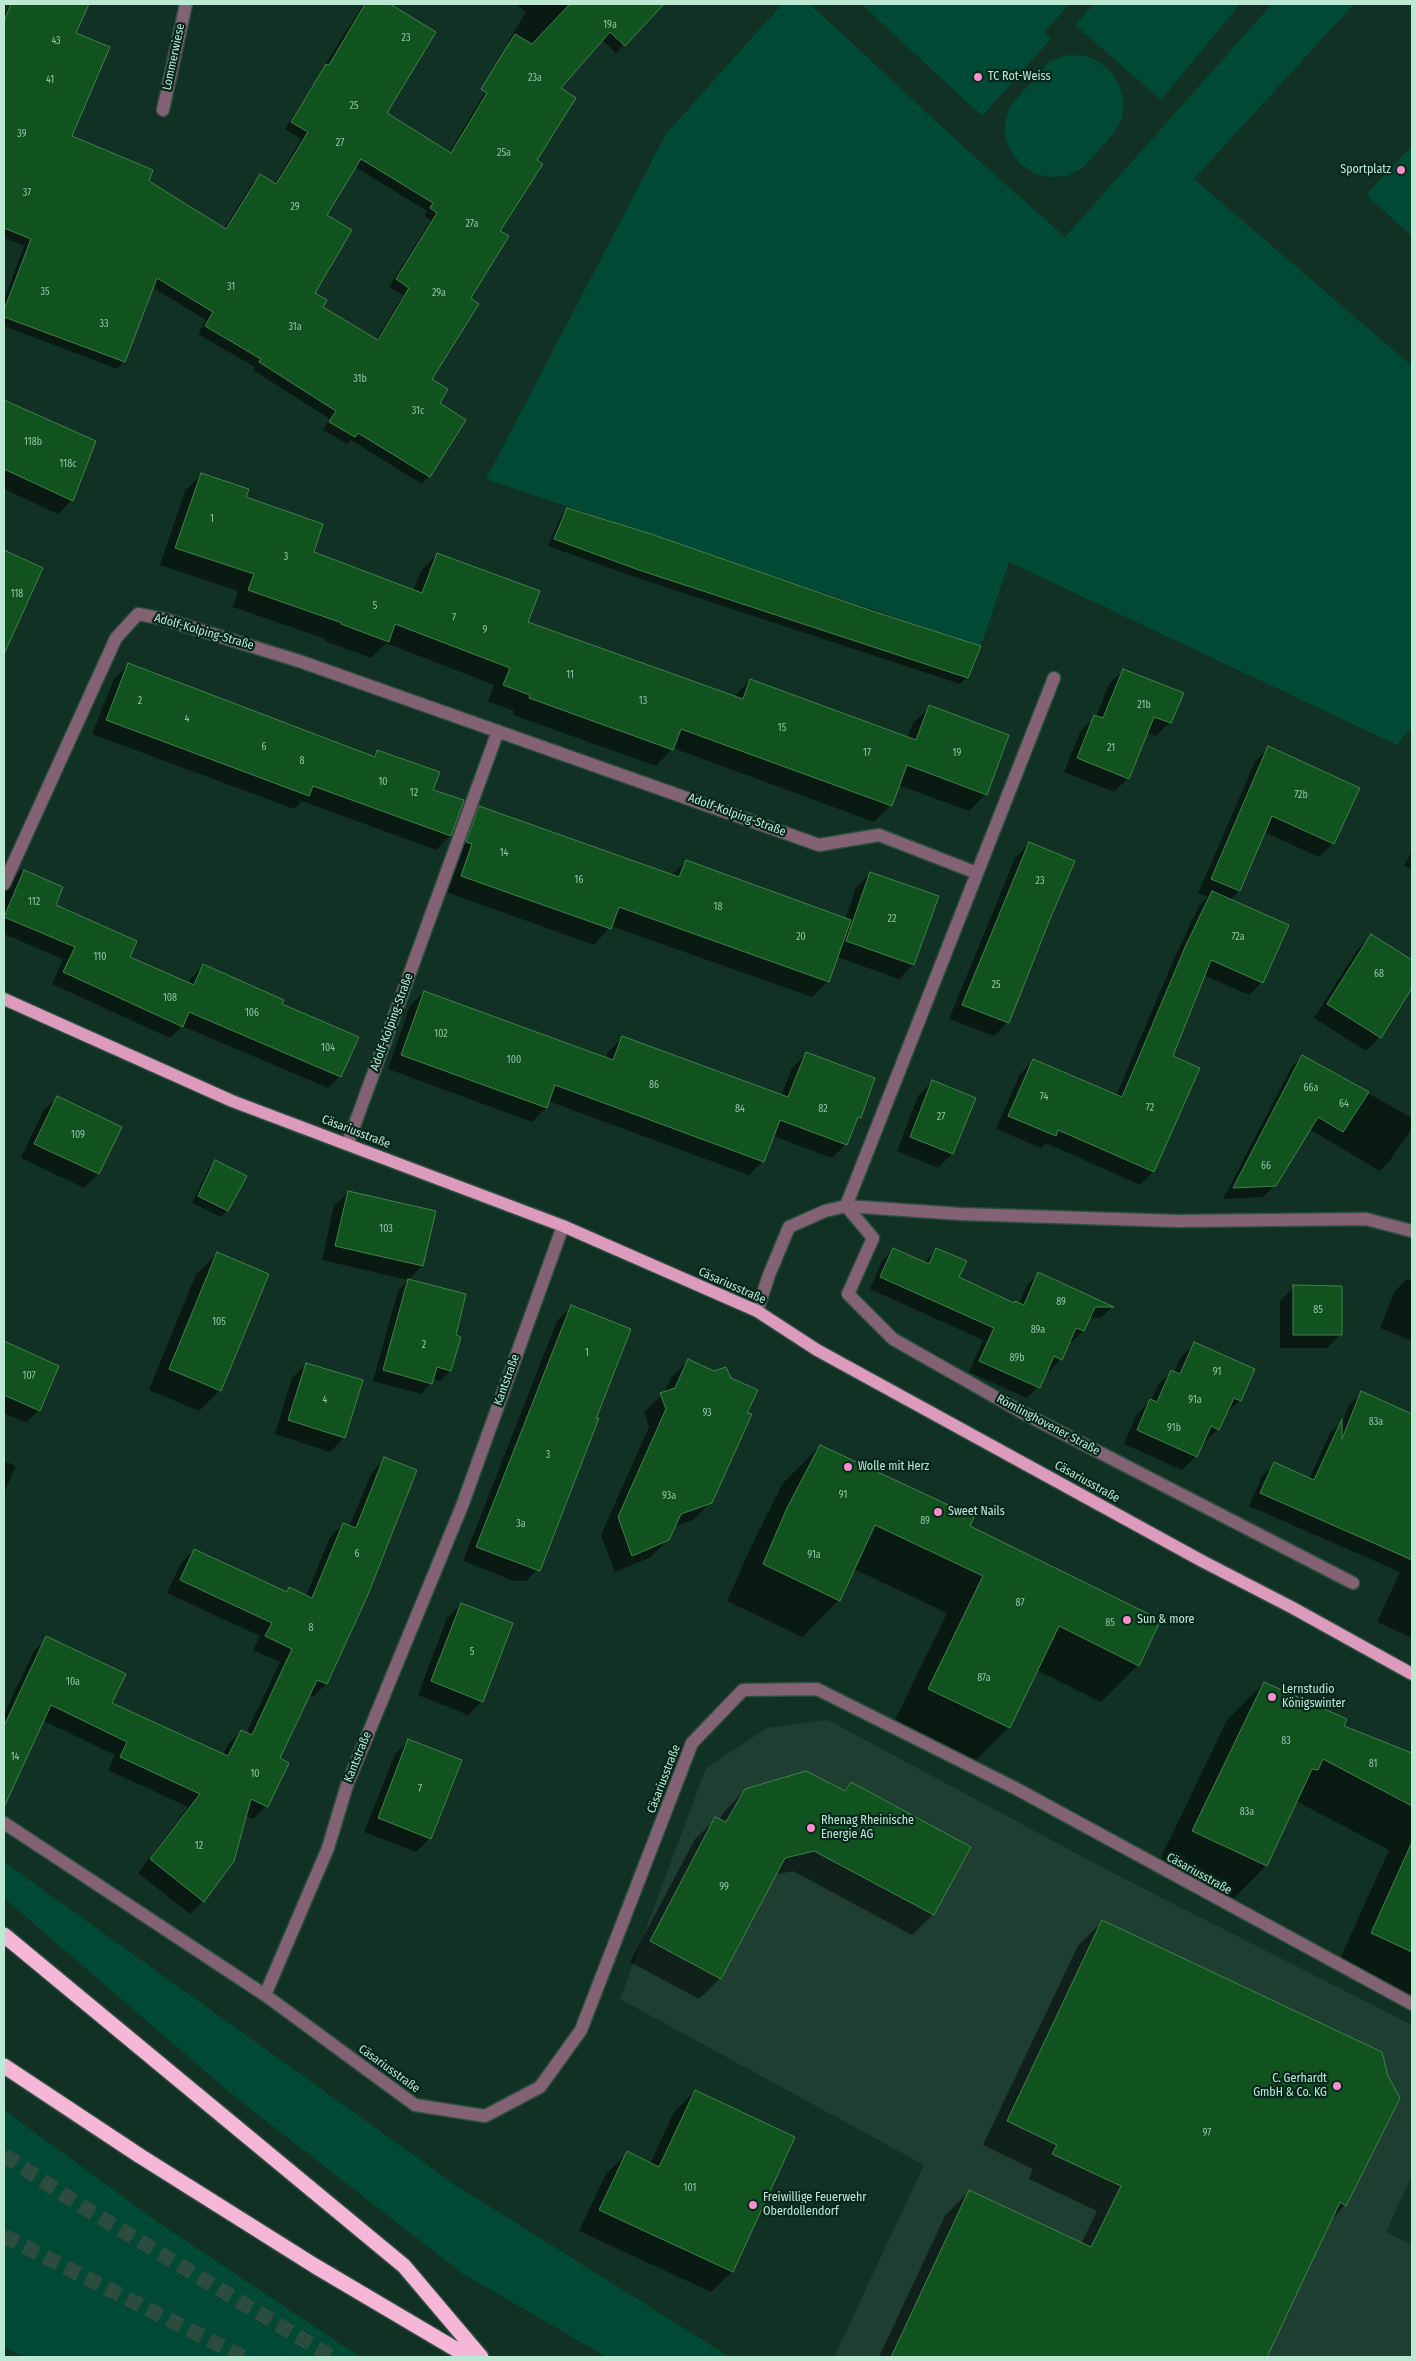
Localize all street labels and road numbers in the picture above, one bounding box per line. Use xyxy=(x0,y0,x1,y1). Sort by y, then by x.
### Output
street label: Lommerwiese xyxy=(160,22,188,92)
street label: Adolf-Kolping-Straße xyxy=(153,611,255,653)
street label: Adolf-Kolping-Straße xyxy=(686,791,788,839)
street label: Adolf-Kolping-Straße xyxy=(368,971,416,1073)
street label: Cäsariusstraße xyxy=(320,1112,392,1152)
street label: Cäsariusstraße xyxy=(696,1265,768,1307)
street label: Kantstraße xyxy=(491,1352,523,1408)
street label: Römlinghovener Straße xyxy=(994,1392,1102,1458)
street label: Cäsariusstraße xyxy=(1052,1458,1122,1506)
street label: Kantstraße xyxy=(341,1730,375,1784)
street label: Cäsariusstraße xyxy=(644,1743,684,1815)
street label: Cäsariusstraße xyxy=(1164,1850,1234,1898)
street label: Cäsariusstraße xyxy=(356,2042,422,2096)

